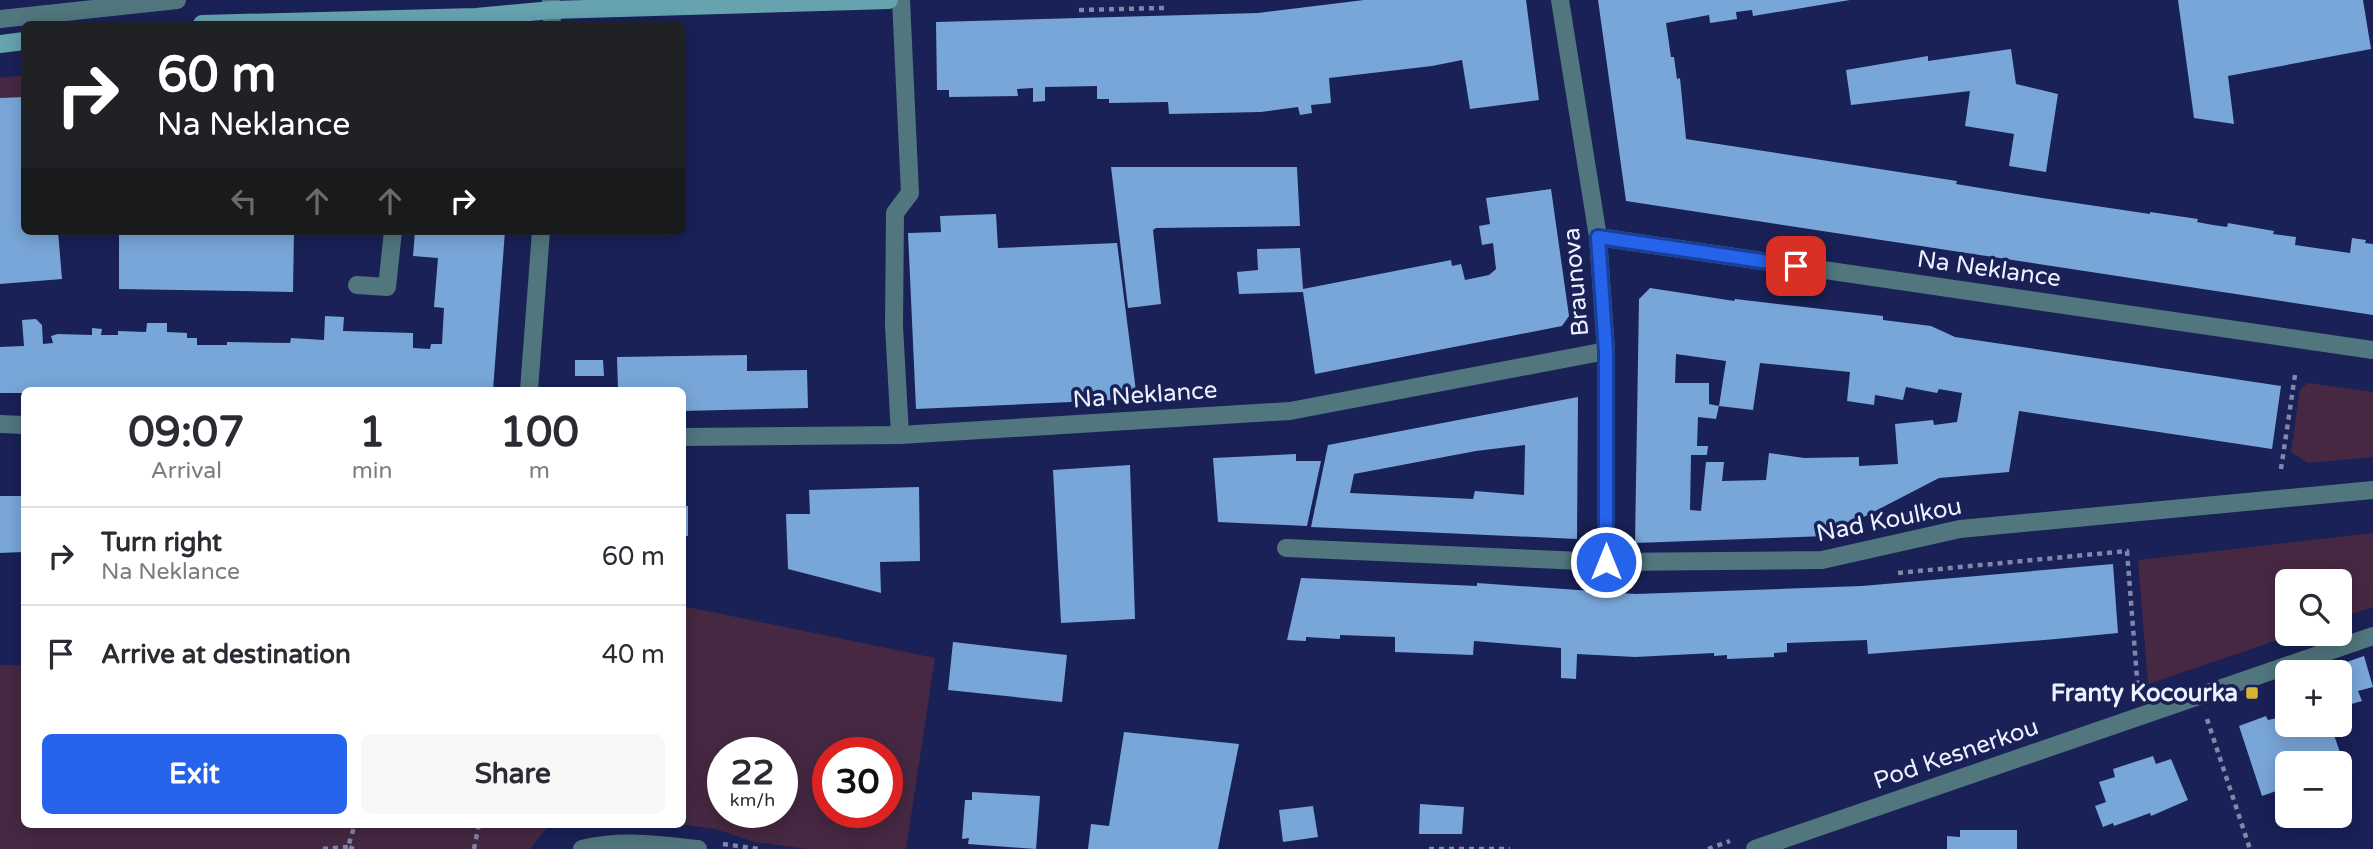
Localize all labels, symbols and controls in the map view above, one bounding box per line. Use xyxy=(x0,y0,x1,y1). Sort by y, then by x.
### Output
text: 60 m xyxy=(157,46,276,105)
icon: right xyxy=(42,49,133,140)
text: Na Neklance xyxy=(157,106,350,144)
icon: left xyxy=(225,182,263,220)
icon: ahead xyxy=(298,182,336,220)
icon: ahead xyxy=(371,182,409,220)
icon: right xyxy=(444,182,482,220)
street label: Braunova xyxy=(1557,227,1595,337)
pin xyxy=(1766,236,1826,296)
street label: Na Neklance xyxy=(1915,245,2063,293)
icon: arrive xyxy=(1777,247,1815,285)
street label: Na Neklance xyxy=(1072,375,1218,415)
text: 09:07 xyxy=(128,407,245,458)
text: 1 xyxy=(359,407,385,458)
text: 100 xyxy=(500,407,579,458)
text: Arrival xyxy=(151,457,222,485)
text: min xyxy=(352,457,393,485)
text: m xyxy=(529,457,550,485)
street label: Nad Koulkou xyxy=(1814,492,1964,548)
position arrow xyxy=(1569,525,1643,599)
text: Turn right xyxy=(101,527,222,558)
icon: right xyxy=(42,537,80,575)
text: 60 m xyxy=(602,541,665,572)
text: Na Neklance xyxy=(101,558,240,586)
map controls xyxy=(2275,569,2352,828)
button: search xyxy=(2275,569,2352,646)
icon: arrive xyxy=(42,635,80,673)
text: Arrive at destination xyxy=(101,639,351,670)
text: 40 m xyxy=(602,639,665,670)
button: + xyxy=(2275,660,2352,737)
place label: Franty Kocourka xyxy=(2051,679,2238,708)
marker: Franty Kocourka xyxy=(2244,685,2260,701)
street label: Pod Kesnerkou xyxy=(1870,712,2042,796)
button: Exit xyxy=(42,734,347,814)
button: Share xyxy=(361,734,665,814)
speed limit sign: 30 xyxy=(812,737,903,828)
button: − xyxy=(2275,751,2352,828)
text: 22 xyxy=(731,752,774,794)
text: km/h xyxy=(730,789,775,811)

